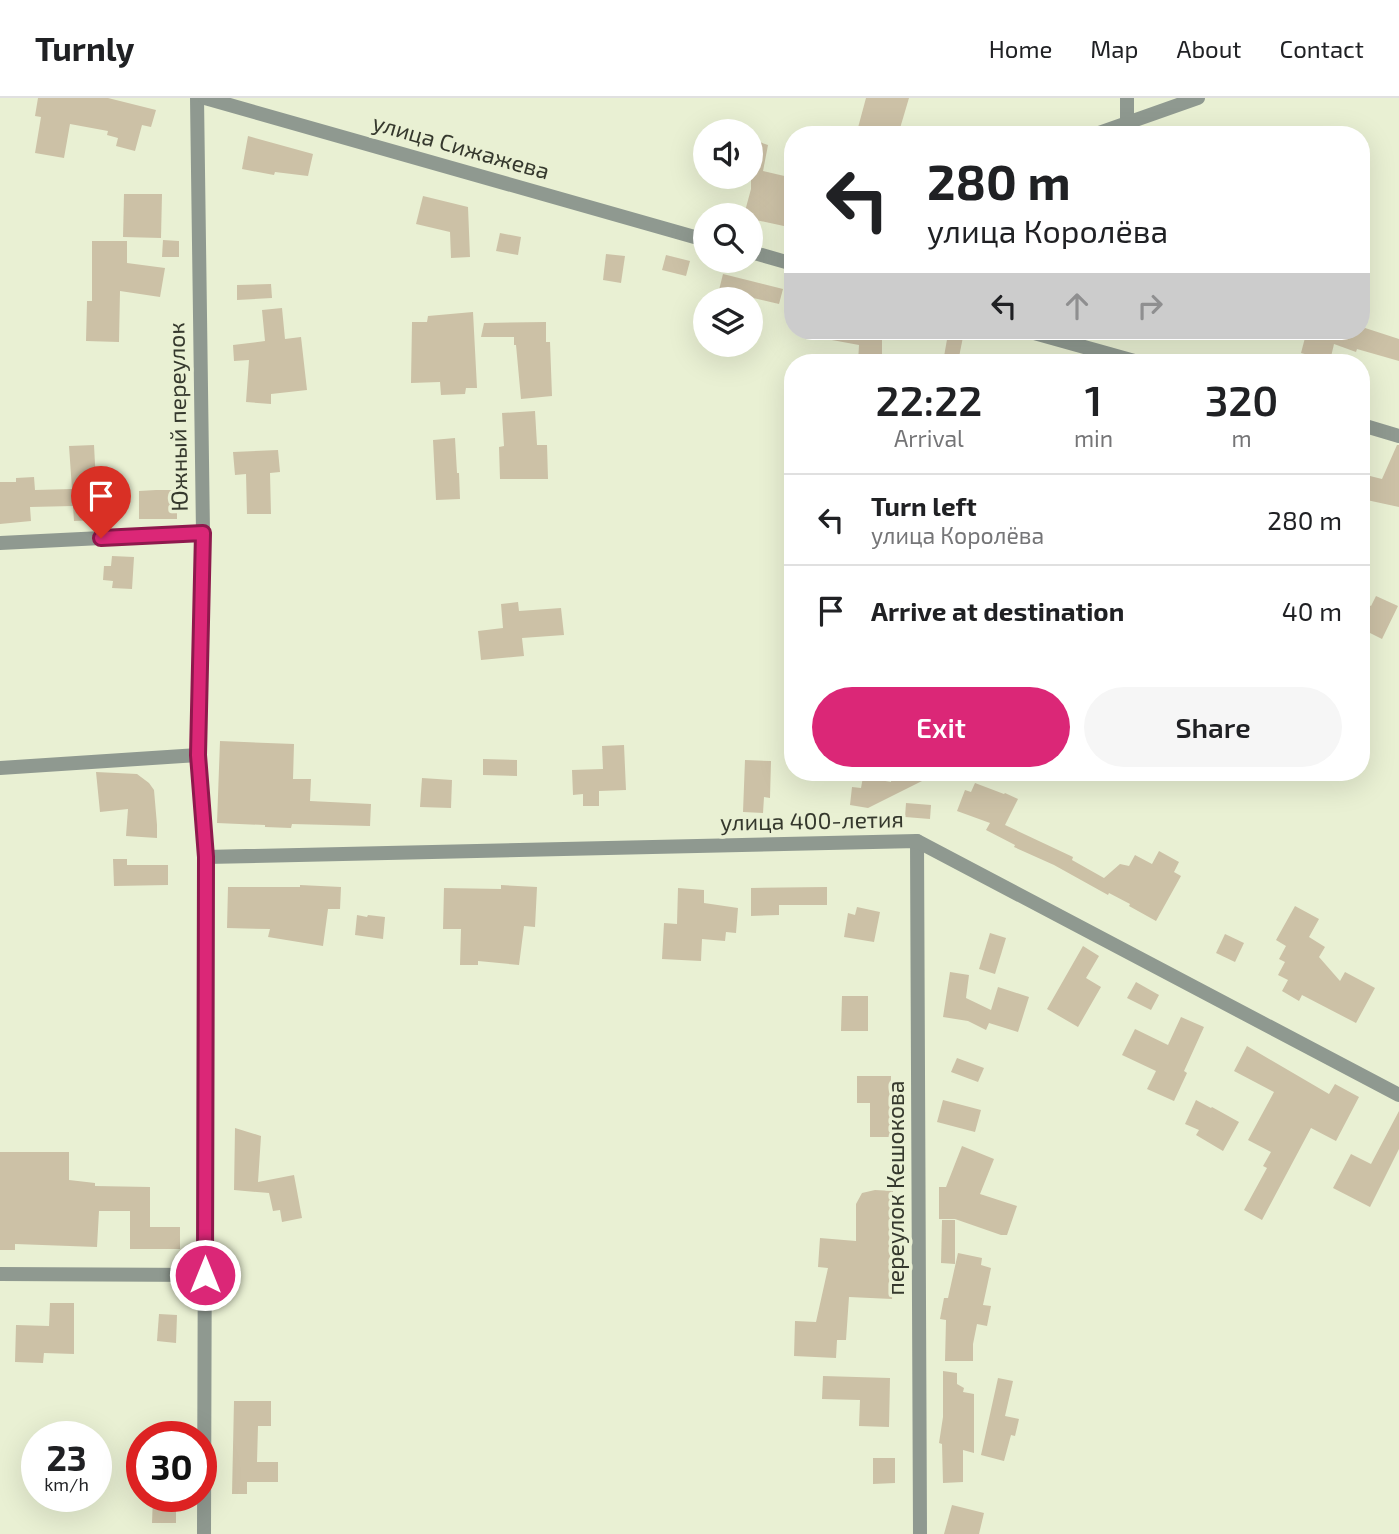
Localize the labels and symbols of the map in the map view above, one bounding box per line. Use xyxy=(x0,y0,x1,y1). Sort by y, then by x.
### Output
street label: улица Сижажева xyxy=(369,107,553,186)
street label: Южный переулок xyxy=(161,322,194,512)
pin xyxy=(71,466,131,538)
street label: улица 400-летия xyxy=(720,804,904,837)
street label: переулок Кешокова xyxy=(881,1081,910,1295)
position arrow xyxy=(168,1238,242,1312)
speed limit sign: 30 xyxy=(126,1421,217,1512)

